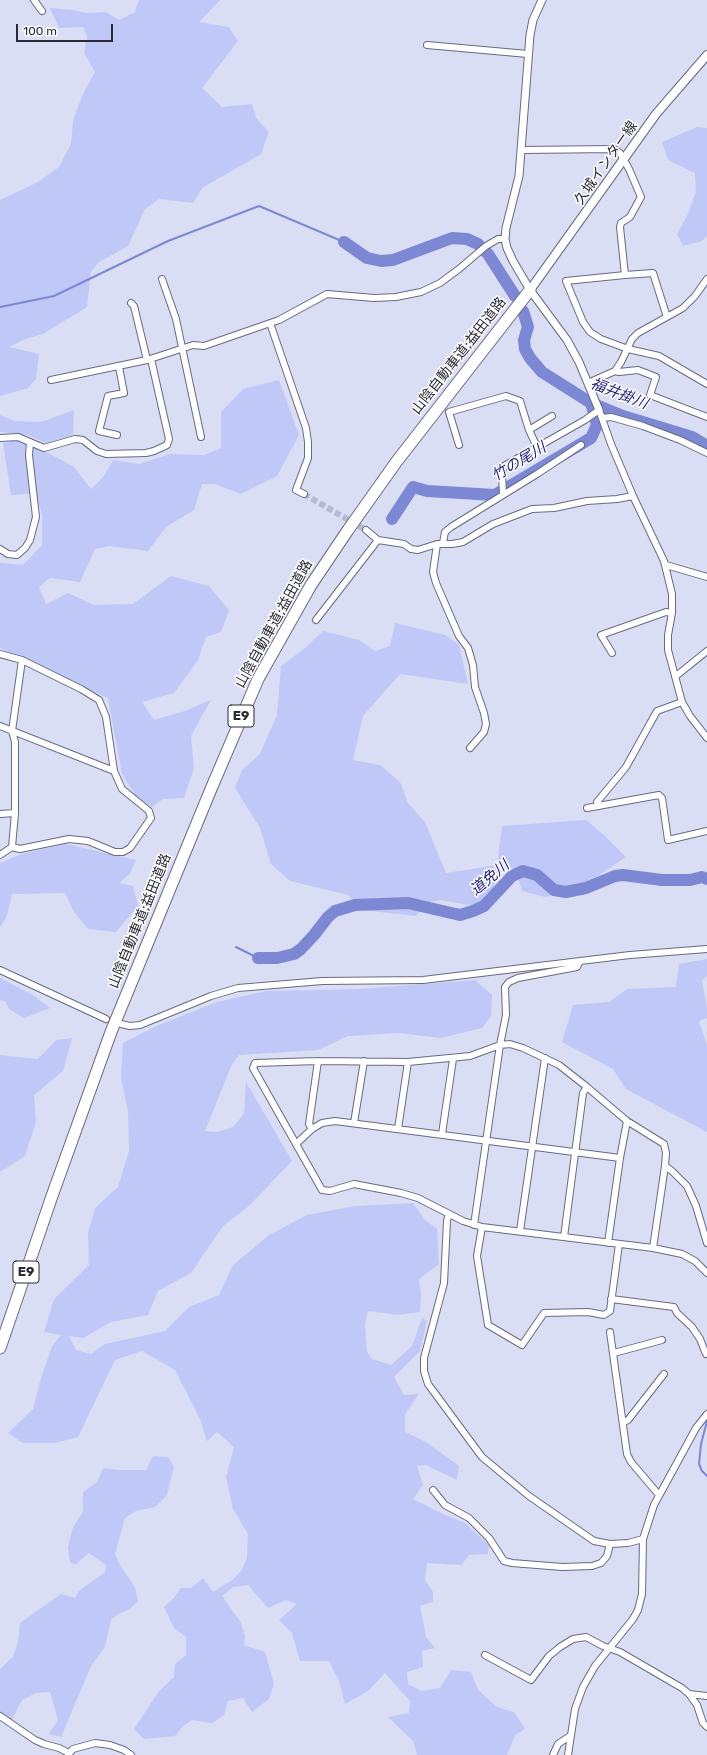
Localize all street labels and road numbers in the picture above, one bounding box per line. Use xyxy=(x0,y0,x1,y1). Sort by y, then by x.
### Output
street label: 久城インター線 xyxy=(571,118,641,208)
street label: 山陰自動車道;益田道路 xyxy=(408,294,510,418)
street label: 山陰自動車道;益田道路 xyxy=(232,557,316,691)
road number: E9 xyxy=(228,705,254,727)
street label: 山陰自動車道;益田道路 xyxy=(105,851,175,991)
road number: E9 xyxy=(13,1261,39,1283)

